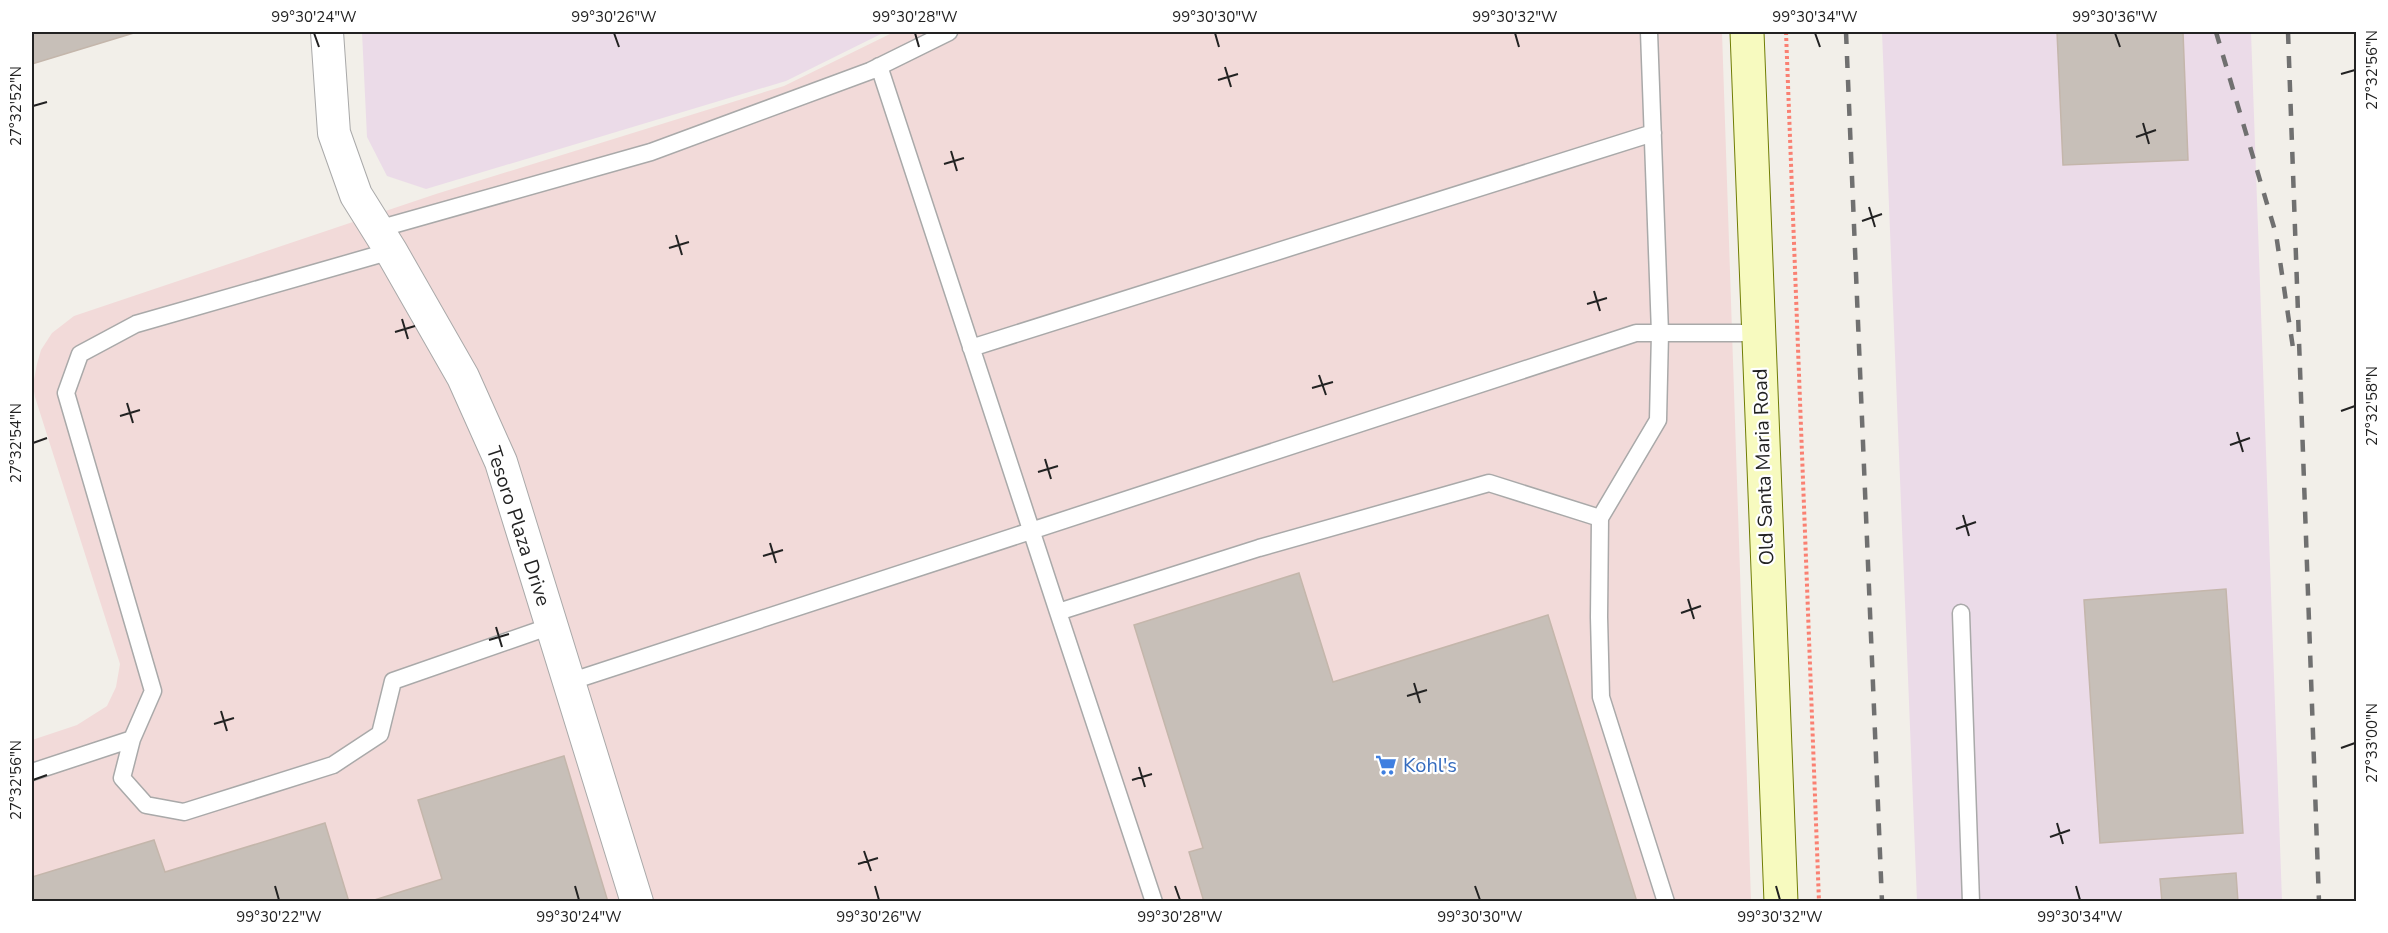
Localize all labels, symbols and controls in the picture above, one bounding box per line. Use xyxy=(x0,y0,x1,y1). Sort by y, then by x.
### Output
text: 99°30'24"W xyxy=(271,7,357,27)
text: 99°30'26"W xyxy=(571,7,657,27)
text: 99°30'28"W xyxy=(872,7,958,27)
text: 99°30'30"W xyxy=(1172,7,1258,27)
text: 99°30'32"W xyxy=(1472,7,1558,27)
text: 99°30'34"W xyxy=(1772,7,1858,27)
text: 99°30'36"W xyxy=(2072,7,2158,27)
text: 27°32'56"N xyxy=(2362,30,2382,110)
text: 27°32'52"N xyxy=(6,66,26,146)
text: 27°32'58"N xyxy=(2362,366,2382,446)
street label: Old Santa Maria Road xyxy=(1747,368,1780,566)
text: 27°32'54"N xyxy=(6,403,26,483)
street label: Tesoro Plaza Drive xyxy=(480,443,557,610)
text: 27°33'00"N xyxy=(2362,703,2382,783)
text: 27°32'56"N xyxy=(6,740,26,820)
place label: Kohl's xyxy=(1403,752,1457,779)
supermarket icon: Kohl's xyxy=(1374,753,1398,777)
text: 99°30'22"W xyxy=(236,907,322,927)
text: 99°30'24"W xyxy=(536,907,622,927)
text: 99°30'26"W xyxy=(836,907,922,927)
text: 99°30'28"W xyxy=(1137,907,1223,927)
text: 99°30'30"W xyxy=(1437,907,1523,927)
text: 99°30'32"W xyxy=(1737,907,1823,927)
text: 99°30'34"W xyxy=(2037,907,2123,927)

